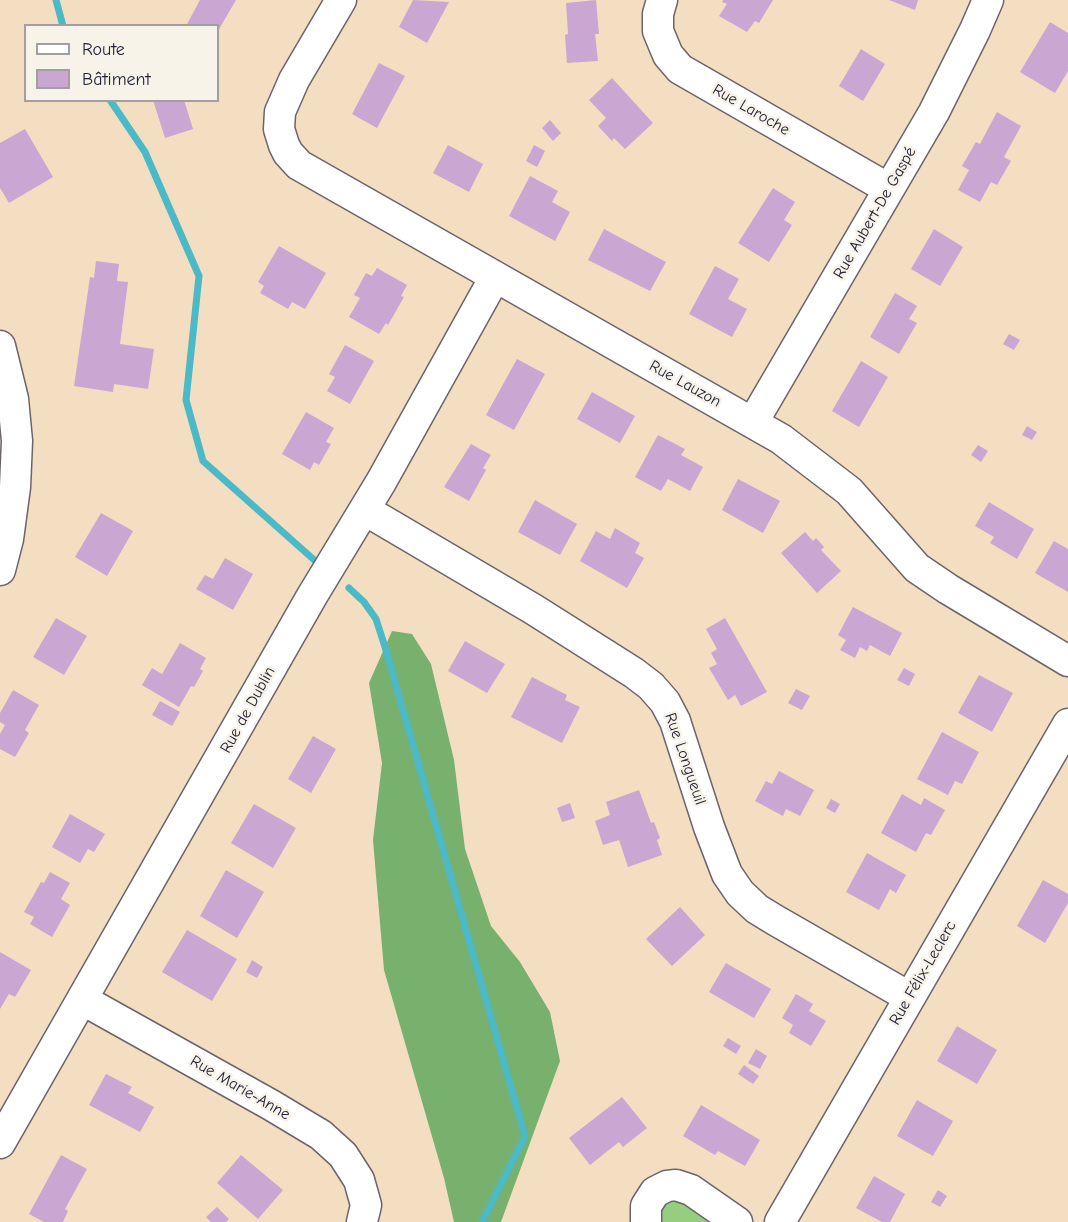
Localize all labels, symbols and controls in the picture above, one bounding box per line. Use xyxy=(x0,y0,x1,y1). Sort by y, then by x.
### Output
legend xyxy=(24,24,219,102)
text: Route xyxy=(82,39,125,60)
text: Bâtiment xyxy=(82,69,151,90)
street label: Rue Laroche xyxy=(709,80,793,140)
street label: Rue Aubert-De Gaspé xyxy=(829,144,921,282)
street label: Rue Lauzon xyxy=(646,356,724,412)
street label: Rue de Dublin xyxy=(216,663,280,757)
street label: Rue Longueuil xyxy=(660,710,710,808)
street label: Rue Félix-Leclerc xyxy=(885,917,961,1029)
street label: Rue Marie-Anne xyxy=(187,1052,293,1124)

